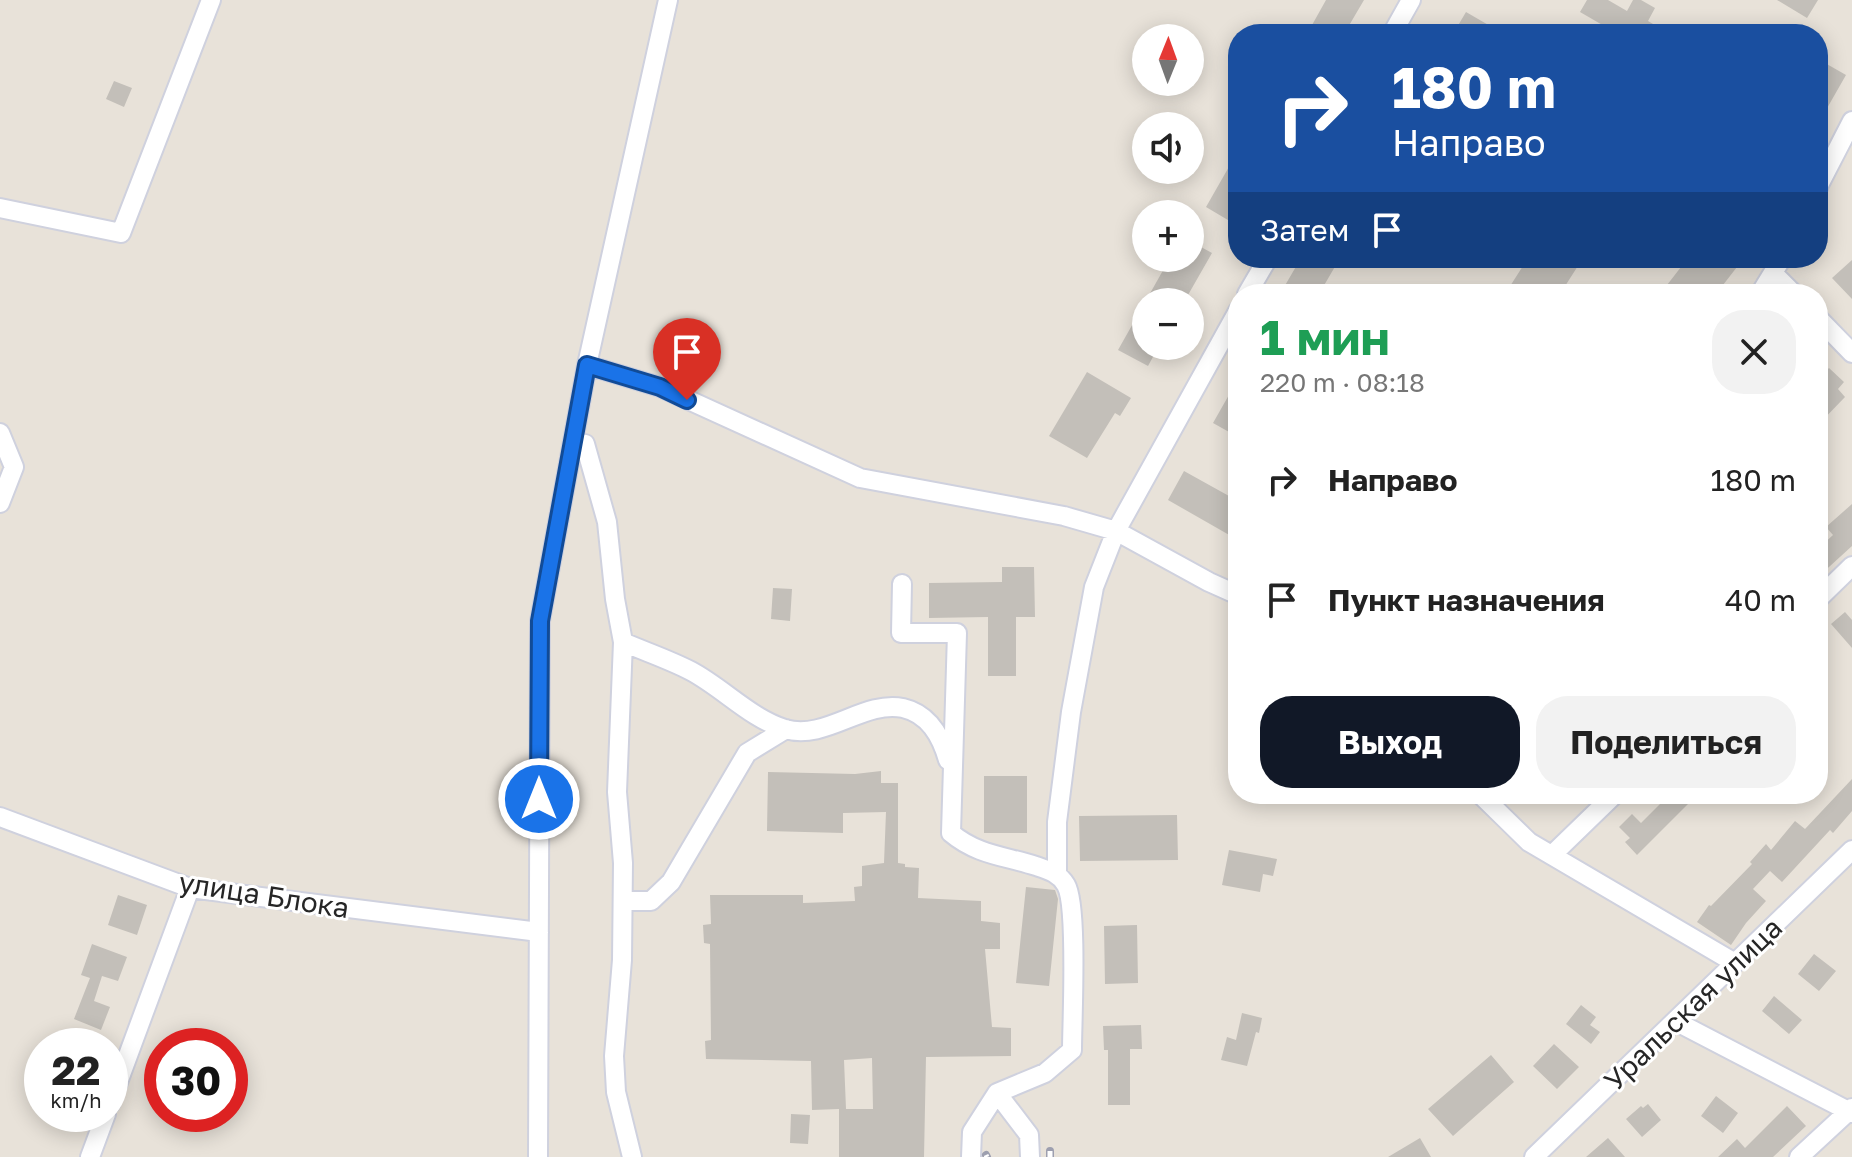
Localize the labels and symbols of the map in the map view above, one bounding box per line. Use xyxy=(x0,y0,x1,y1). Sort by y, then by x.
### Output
north arrow xyxy=(1132,24,1204,96)
pin xyxy=(653,318,721,400)
position arrow xyxy=(497,757,581,841)
street label: улица Блока xyxy=(176,865,352,924)
street label: Уральская улица xyxy=(1597,911,1788,1097)
speed limit sign: 30 xyxy=(144,1028,248,1132)

